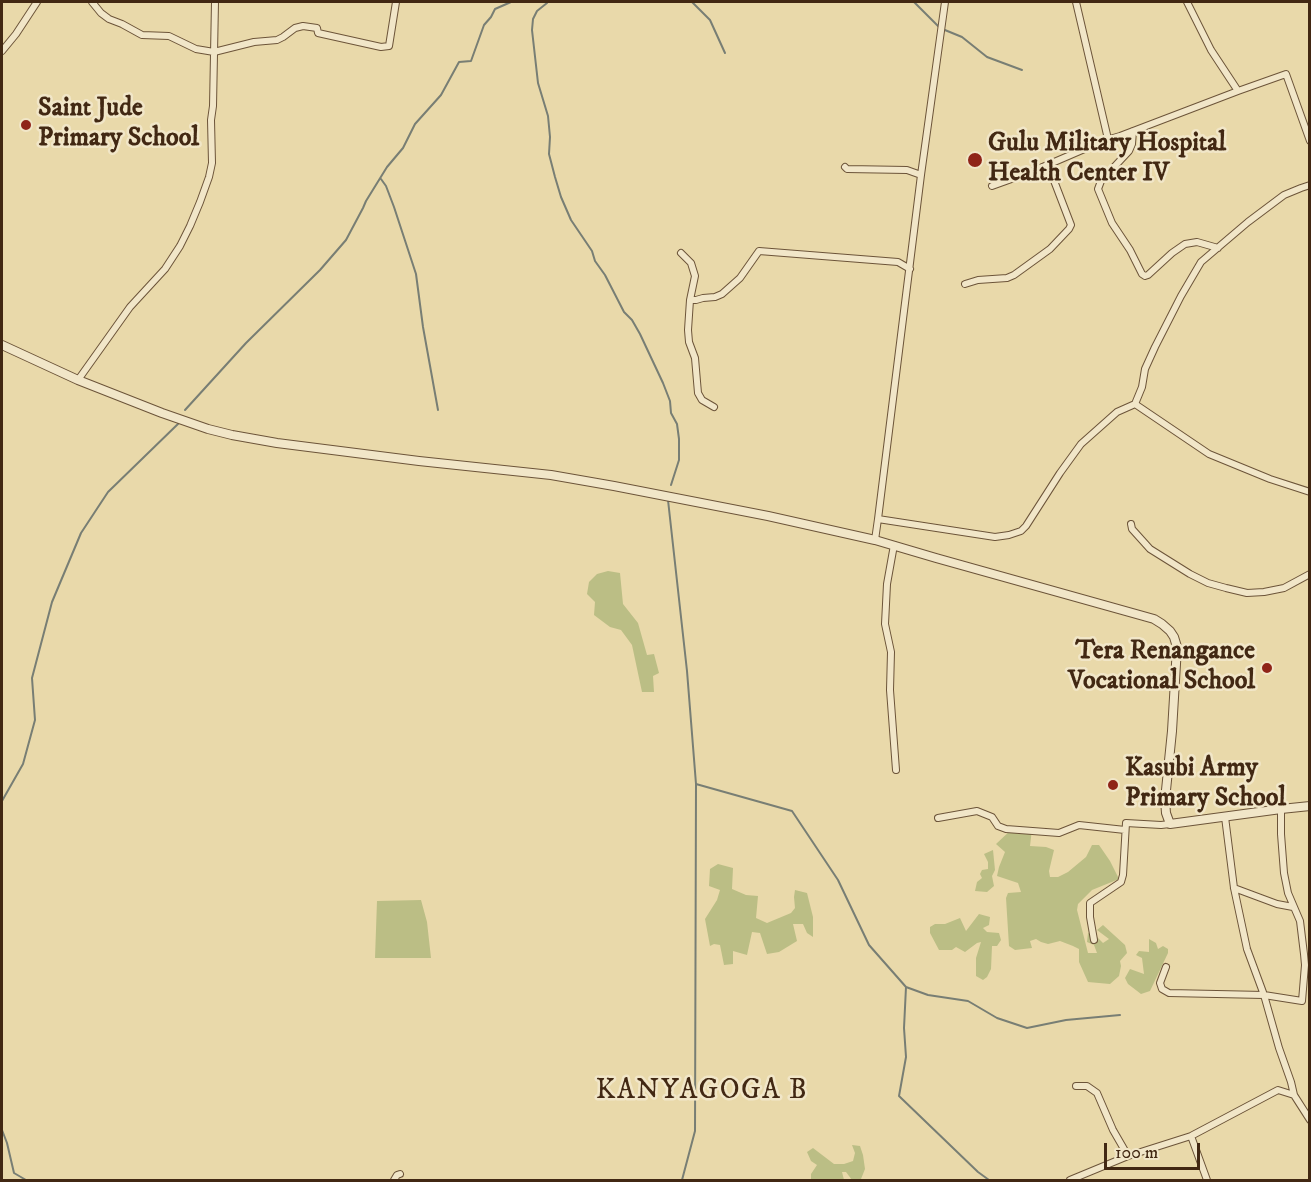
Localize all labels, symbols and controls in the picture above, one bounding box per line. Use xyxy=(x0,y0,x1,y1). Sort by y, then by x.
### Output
place label: Saint Jude Primary School xyxy=(38,94,199,156)
marker: Saint Jude Primary School xyxy=(19,118,33,132)
place label: Gulu Military Hospital Health Center IV xyxy=(988,129,1226,190)
marker: Gulu Military Hospital Health Center IV xyxy=(966,151,984,169)
place label: Tera Renangance Vocational School xyxy=(1068,637,1255,698)
marker: Tera Renangance Vocational School xyxy=(1260,661,1274,675)
place label: Kasubi Army Primary School xyxy=(1125,754,1286,816)
marker: Kasubi Army Primary School xyxy=(1106,778,1120,792)
district label: KANYAGOGA B xyxy=(596,1075,808,1109)
scale bar xyxy=(1107,1131,1203,1169)
text: 100 m xyxy=(1115,1142,1158,1164)

